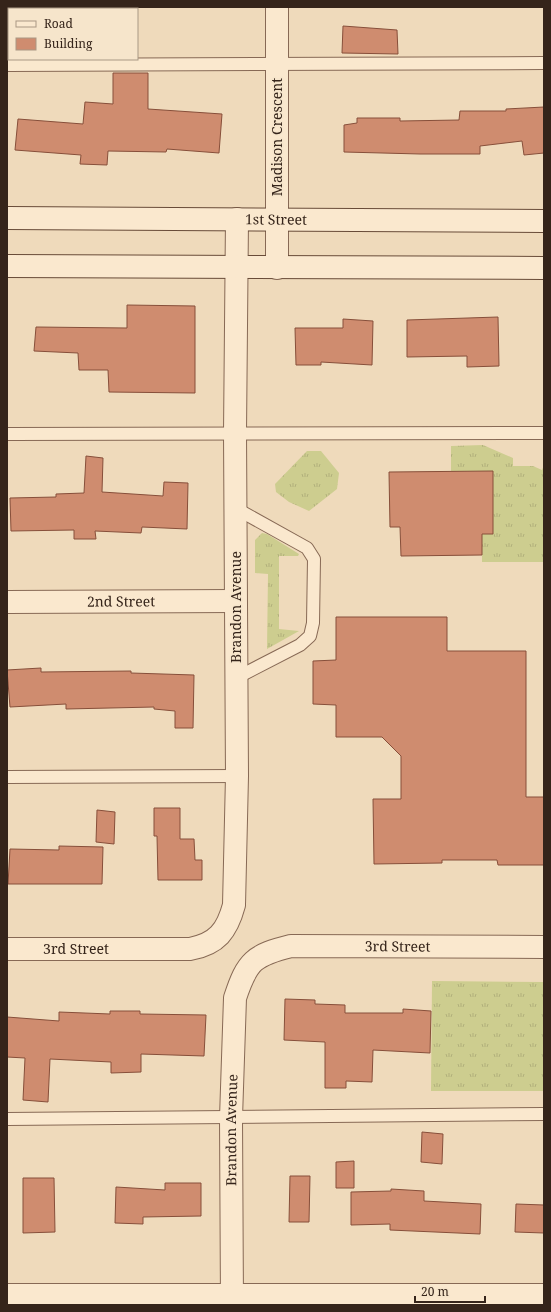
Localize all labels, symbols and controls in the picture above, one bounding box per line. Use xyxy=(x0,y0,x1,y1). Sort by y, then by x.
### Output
legend xyxy=(8,8,138,60)
text: Road xyxy=(44,15,74,32)
text: Building xyxy=(44,35,93,52)
street label: Madison Crescent xyxy=(267,78,286,196)
street label: 1st Street xyxy=(245,209,307,229)
street label: Brandon Avenue xyxy=(226,551,245,663)
street label: 2nd Street xyxy=(87,591,155,611)
street label: 3rd Street xyxy=(365,936,431,956)
street label: 3rd Street xyxy=(43,939,109,958)
street label: Brandon Avenue xyxy=(221,1074,241,1186)
scale bar xyxy=(415,1278,485,1304)
text: 20 m xyxy=(421,1283,449,1300)

